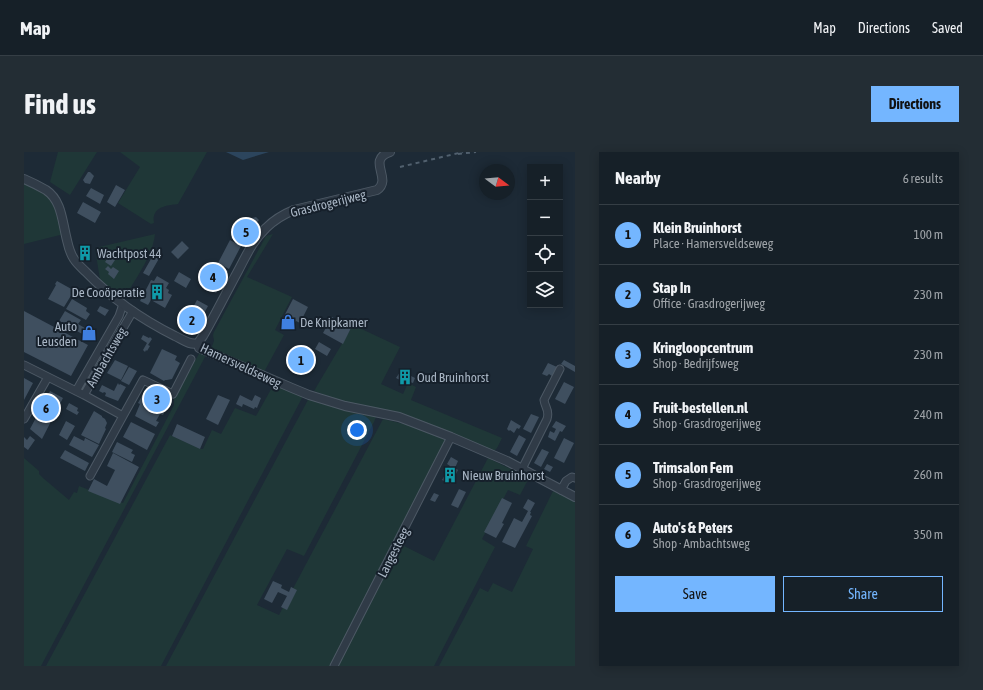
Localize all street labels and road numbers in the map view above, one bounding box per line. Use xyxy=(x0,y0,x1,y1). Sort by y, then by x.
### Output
street label: Grasdrogerijweg xyxy=(289,187,368,220)
street label: Ambachtsweg xyxy=(83,324,130,390)
street label: Hamersveldseweg xyxy=(198,340,284,391)
street label: Langesteeg xyxy=(374,524,413,580)

